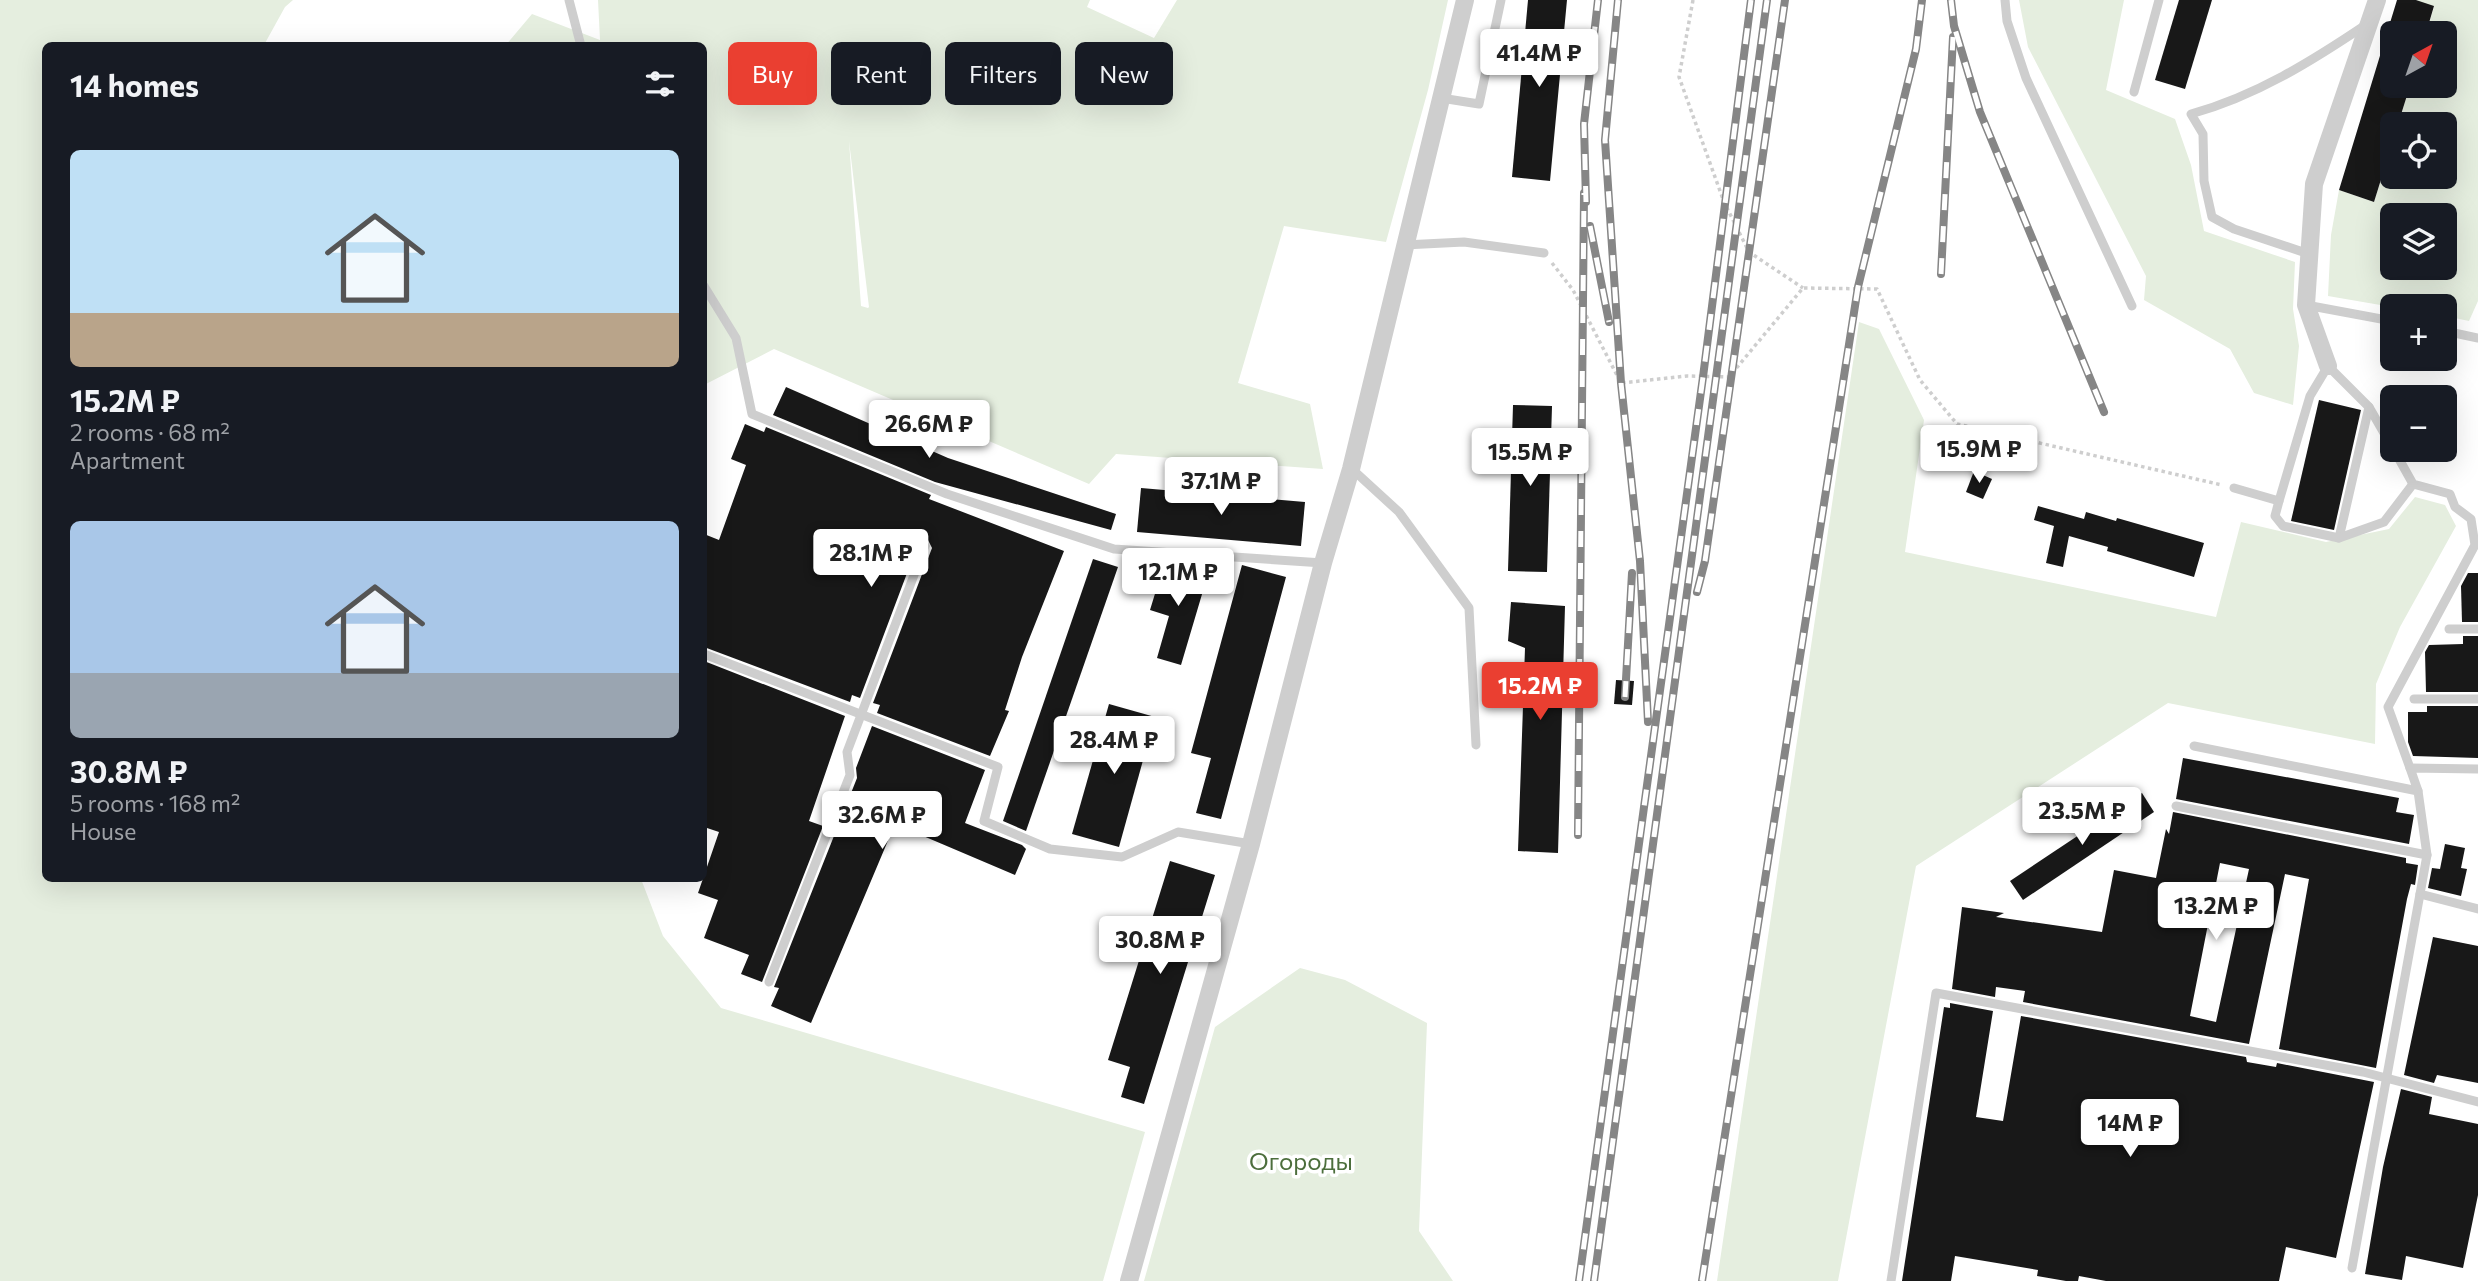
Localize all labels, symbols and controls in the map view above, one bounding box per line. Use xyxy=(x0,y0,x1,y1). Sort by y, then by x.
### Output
north arrow xyxy=(2380,21,2457,98)
map controls xyxy=(2380,21,2457,462)
pin: 41.4M ₽ xyxy=(1474,29,1604,89)
text: 41.4M ₽ xyxy=(1496,38,1582,66)
chip: Buy xyxy=(728,42,817,105)
chip: Rent xyxy=(831,42,931,105)
chip: Filters xyxy=(945,42,1061,105)
chip: New xyxy=(1075,42,1173,105)
icon: filters xyxy=(641,65,679,103)
text: 14 homes xyxy=(70,66,199,103)
button: locate xyxy=(2380,112,2457,189)
icon: home xyxy=(312,195,438,321)
button: layers xyxy=(2380,203,2457,280)
button: + xyxy=(2380,294,2457,371)
text: 15.2M ₽ xyxy=(70,381,180,418)
button: − xyxy=(2380,385,2457,462)
pin: 26.6M ₽ xyxy=(864,400,994,460)
text: 26.6M ₽ xyxy=(885,409,973,437)
text: 2 rooms · 68 m² xyxy=(70,418,230,446)
pin: 15.9M ₽ xyxy=(1914,426,2044,485)
pin: 15.5M ₽ xyxy=(1465,428,1595,488)
text: 15.9M ₽ xyxy=(1936,434,2022,462)
text: 15.5M ₽ xyxy=(1488,437,1572,465)
text: Apartment xyxy=(70,446,185,474)
pin: 37.1M ₽ xyxy=(1156,458,1286,517)
text: 37.1M ₽ xyxy=(1181,466,1261,494)
pin: 28.1M ₽ xyxy=(806,530,936,589)
text: 28.1M ₽ xyxy=(829,538,913,566)
pin: 12.1M ₽ xyxy=(1113,548,1243,608)
text: 12.1M ₽ xyxy=(1138,557,1218,585)
icon: home xyxy=(312,566,438,692)
pin: 15.2M ₽ xyxy=(1475,662,1605,722)
text: 15.2M ₽ xyxy=(1498,671,1582,699)
pin: 28.4M ₽ xyxy=(1049,716,1179,776)
text: 28.4M ₽ xyxy=(1070,725,1158,753)
text: 30.8M ₽ xyxy=(70,752,188,789)
pin: 23.5M ₽ xyxy=(2017,788,2147,847)
text: 5 rooms · 168 m² xyxy=(70,789,240,817)
pin: 32.6M ₽ xyxy=(817,792,947,851)
text: 23.5M ₽ xyxy=(2038,796,2126,824)
text: 32.6M ₽ xyxy=(838,800,926,828)
text: House xyxy=(70,817,136,845)
pin: 13.2M ₽ xyxy=(2151,883,2281,942)
text: 13.2M ₽ xyxy=(2174,891,2258,919)
pin: 30.8M ₽ xyxy=(1095,916,1225,976)
text: 30.8M ₽ xyxy=(1115,925,1205,953)
pin: 14M ₽ xyxy=(2081,1100,2179,1159)
text: 14M ₽ xyxy=(2097,1108,2163,1136)
park label: Огороды xyxy=(1249,1146,1353,1175)

